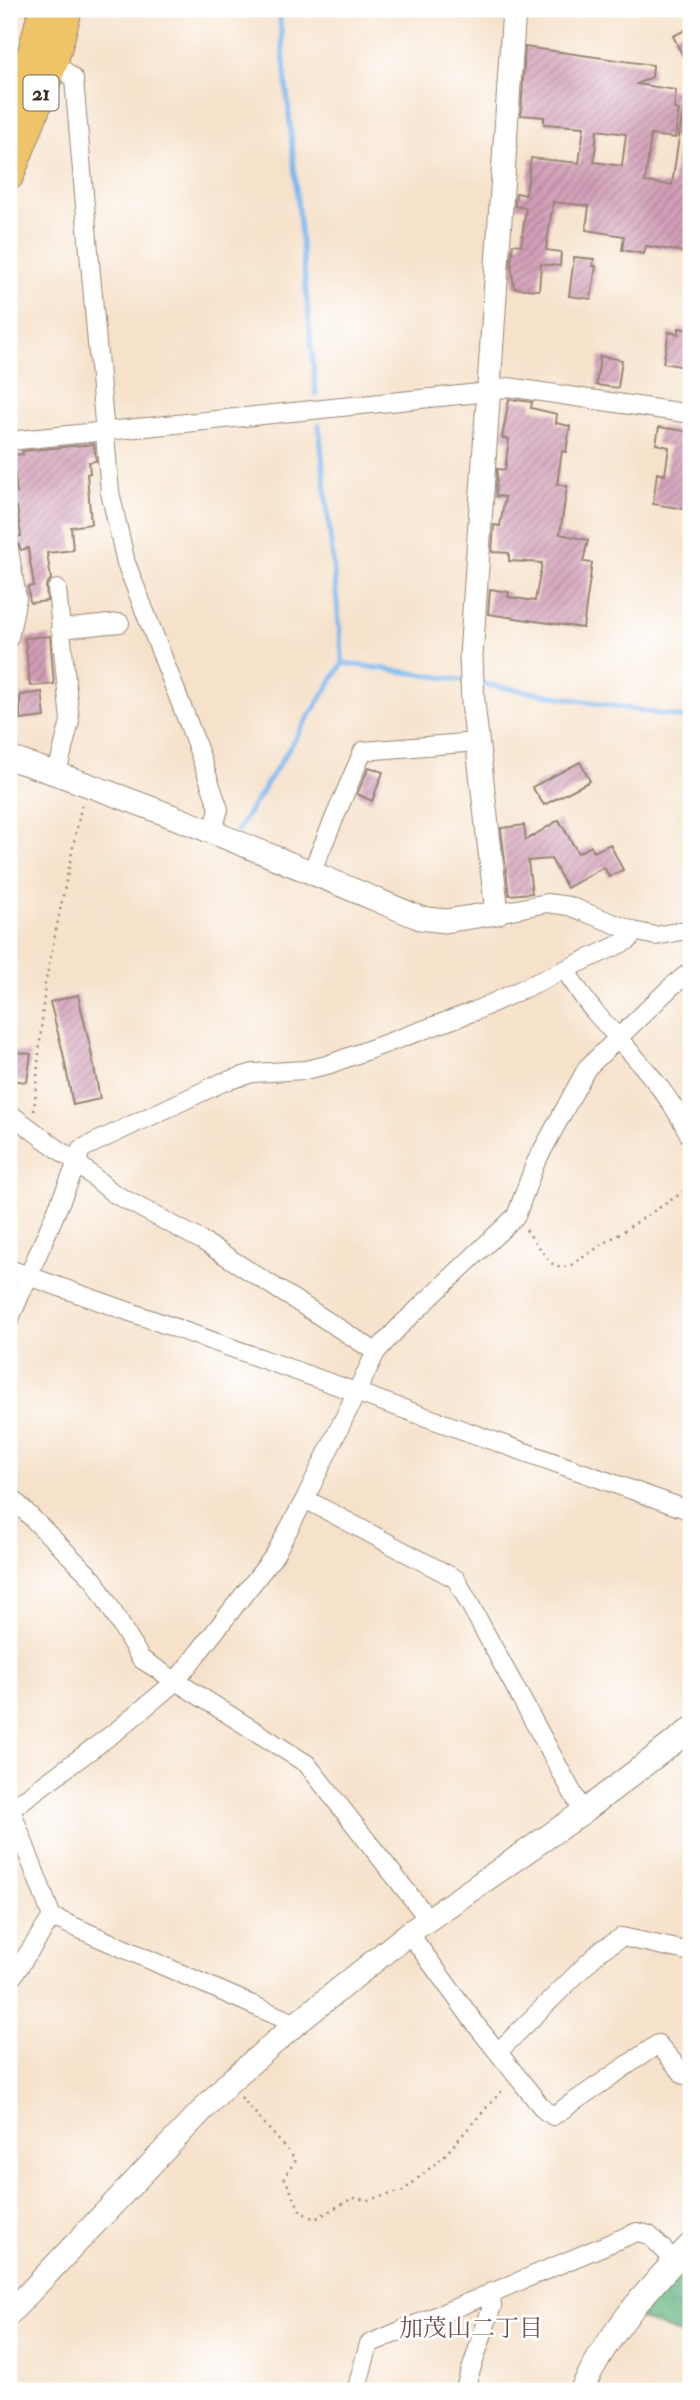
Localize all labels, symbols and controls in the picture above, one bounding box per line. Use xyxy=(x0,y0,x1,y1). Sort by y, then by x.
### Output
road number: 21 xyxy=(23,76,58,110)
district label: 加茂山二丁目 xyxy=(399,2313,543,2344)

